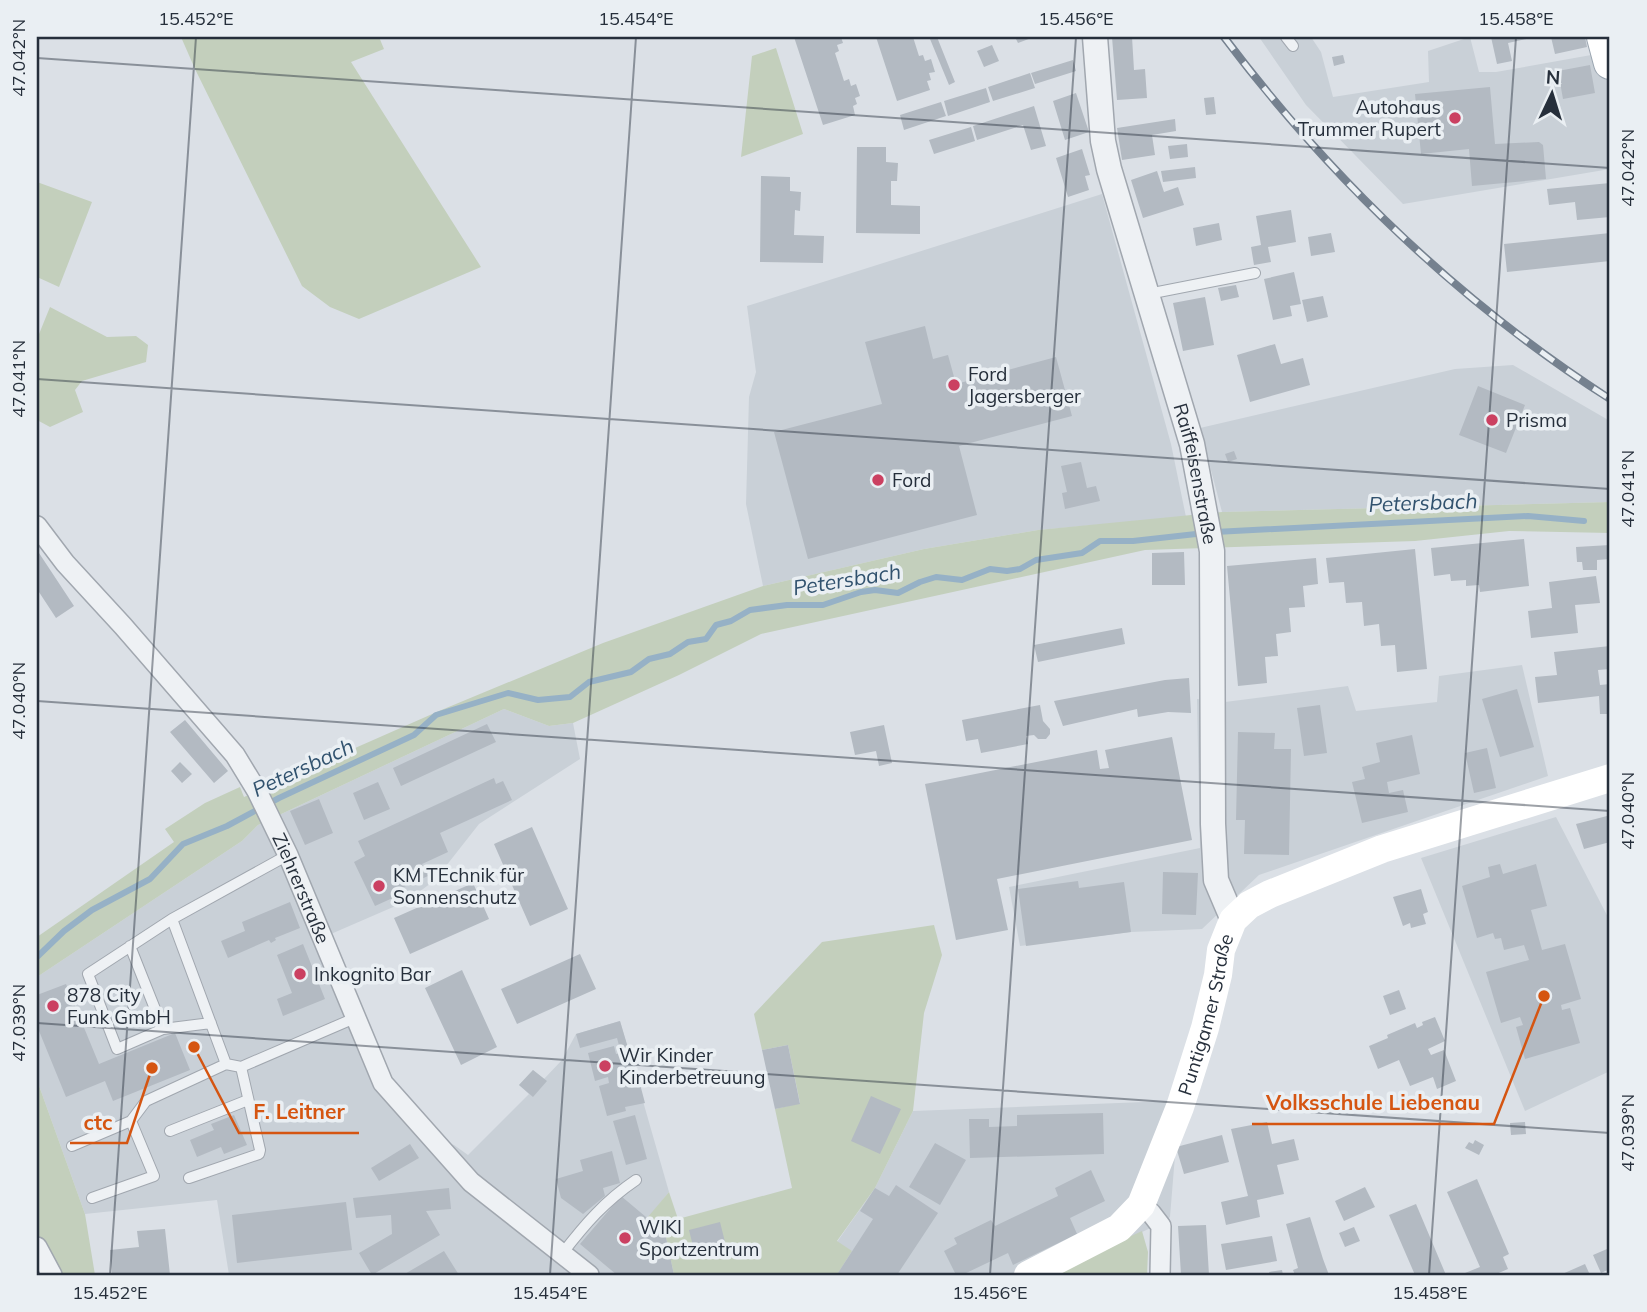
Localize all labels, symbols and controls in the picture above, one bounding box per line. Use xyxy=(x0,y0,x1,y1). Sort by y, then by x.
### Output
text: 15.452°E xyxy=(158,7,234,30)
text: 15.454°E xyxy=(598,7,674,30)
text: 15.456°E xyxy=(1038,7,1114,30)
text: 15.458°E xyxy=(1478,7,1554,30)
text: 47.042°N xyxy=(7,19,30,97)
north arrow xyxy=(1518,60,1588,130)
text: N xyxy=(1545,65,1561,90)
place label: Autohaus Trummer Rupert xyxy=(1298,95,1441,141)
marker: Autohaus Trummer Rupert xyxy=(1447,110,1463,126)
text: 47.042°N xyxy=(1616,129,1639,207)
text: 47.041°N xyxy=(7,340,30,418)
place label: Ford Jagersberger xyxy=(968,362,1081,408)
marker: Ford Jagersberger xyxy=(946,377,962,393)
street label: Raiffeisenstraße xyxy=(1168,400,1222,546)
place label: Prisma xyxy=(1506,408,1567,432)
marker: Prisma xyxy=(1484,412,1500,428)
text: 47.041°N xyxy=(1616,450,1639,528)
place label: Ford xyxy=(892,468,931,492)
marker: Ford xyxy=(870,472,886,488)
water label: Petersbach xyxy=(1368,487,1478,517)
water label: Petersbach xyxy=(791,558,903,600)
text: 47.040°N xyxy=(7,662,30,740)
water label: Petersbach xyxy=(248,732,358,802)
text: 47.040°N xyxy=(1616,772,1639,850)
street label: Ziehrerstraße xyxy=(267,829,336,947)
place label: KM TEchnik für Sonnenschutz xyxy=(393,863,524,909)
marker: KM TEchnik für Sonnenschutz xyxy=(371,878,387,894)
street label: Puntigamer Straße xyxy=(1173,930,1238,1098)
place label: Inkognito Bar xyxy=(314,962,431,986)
marker: Inkognito Bar xyxy=(292,966,308,982)
place label: 878 City Funk GmbH xyxy=(67,983,171,1029)
text: 47.039°N xyxy=(7,984,30,1062)
marker: 878 City Funk GmbH xyxy=(45,998,61,1014)
place label: Wir Kinder Kinderbetreuung xyxy=(619,1043,765,1089)
marker: Wir Kinder Kinderbetreuung xyxy=(597,1058,613,1074)
callout: Volksschule Liebenau xyxy=(1252,1082,1494,1124)
text: Volksschule Liebenau xyxy=(1265,1089,1480,1115)
callout: F. Leitner xyxy=(239,1091,359,1133)
text: 47.039°N xyxy=(1616,1094,1639,1172)
text: F. Leitner xyxy=(253,1098,345,1124)
callout: ctc xyxy=(70,1101,127,1143)
text: ctc xyxy=(83,1109,113,1135)
place label: WIKI Sportzentrum xyxy=(639,1215,759,1261)
marker: WIKI Sportzentrum xyxy=(617,1230,633,1246)
text: 15.452°E xyxy=(72,1281,148,1304)
text: 15.454°E xyxy=(512,1281,588,1304)
text: 15.456°E xyxy=(952,1281,1028,1304)
text: 15.458°E xyxy=(1392,1281,1468,1304)

